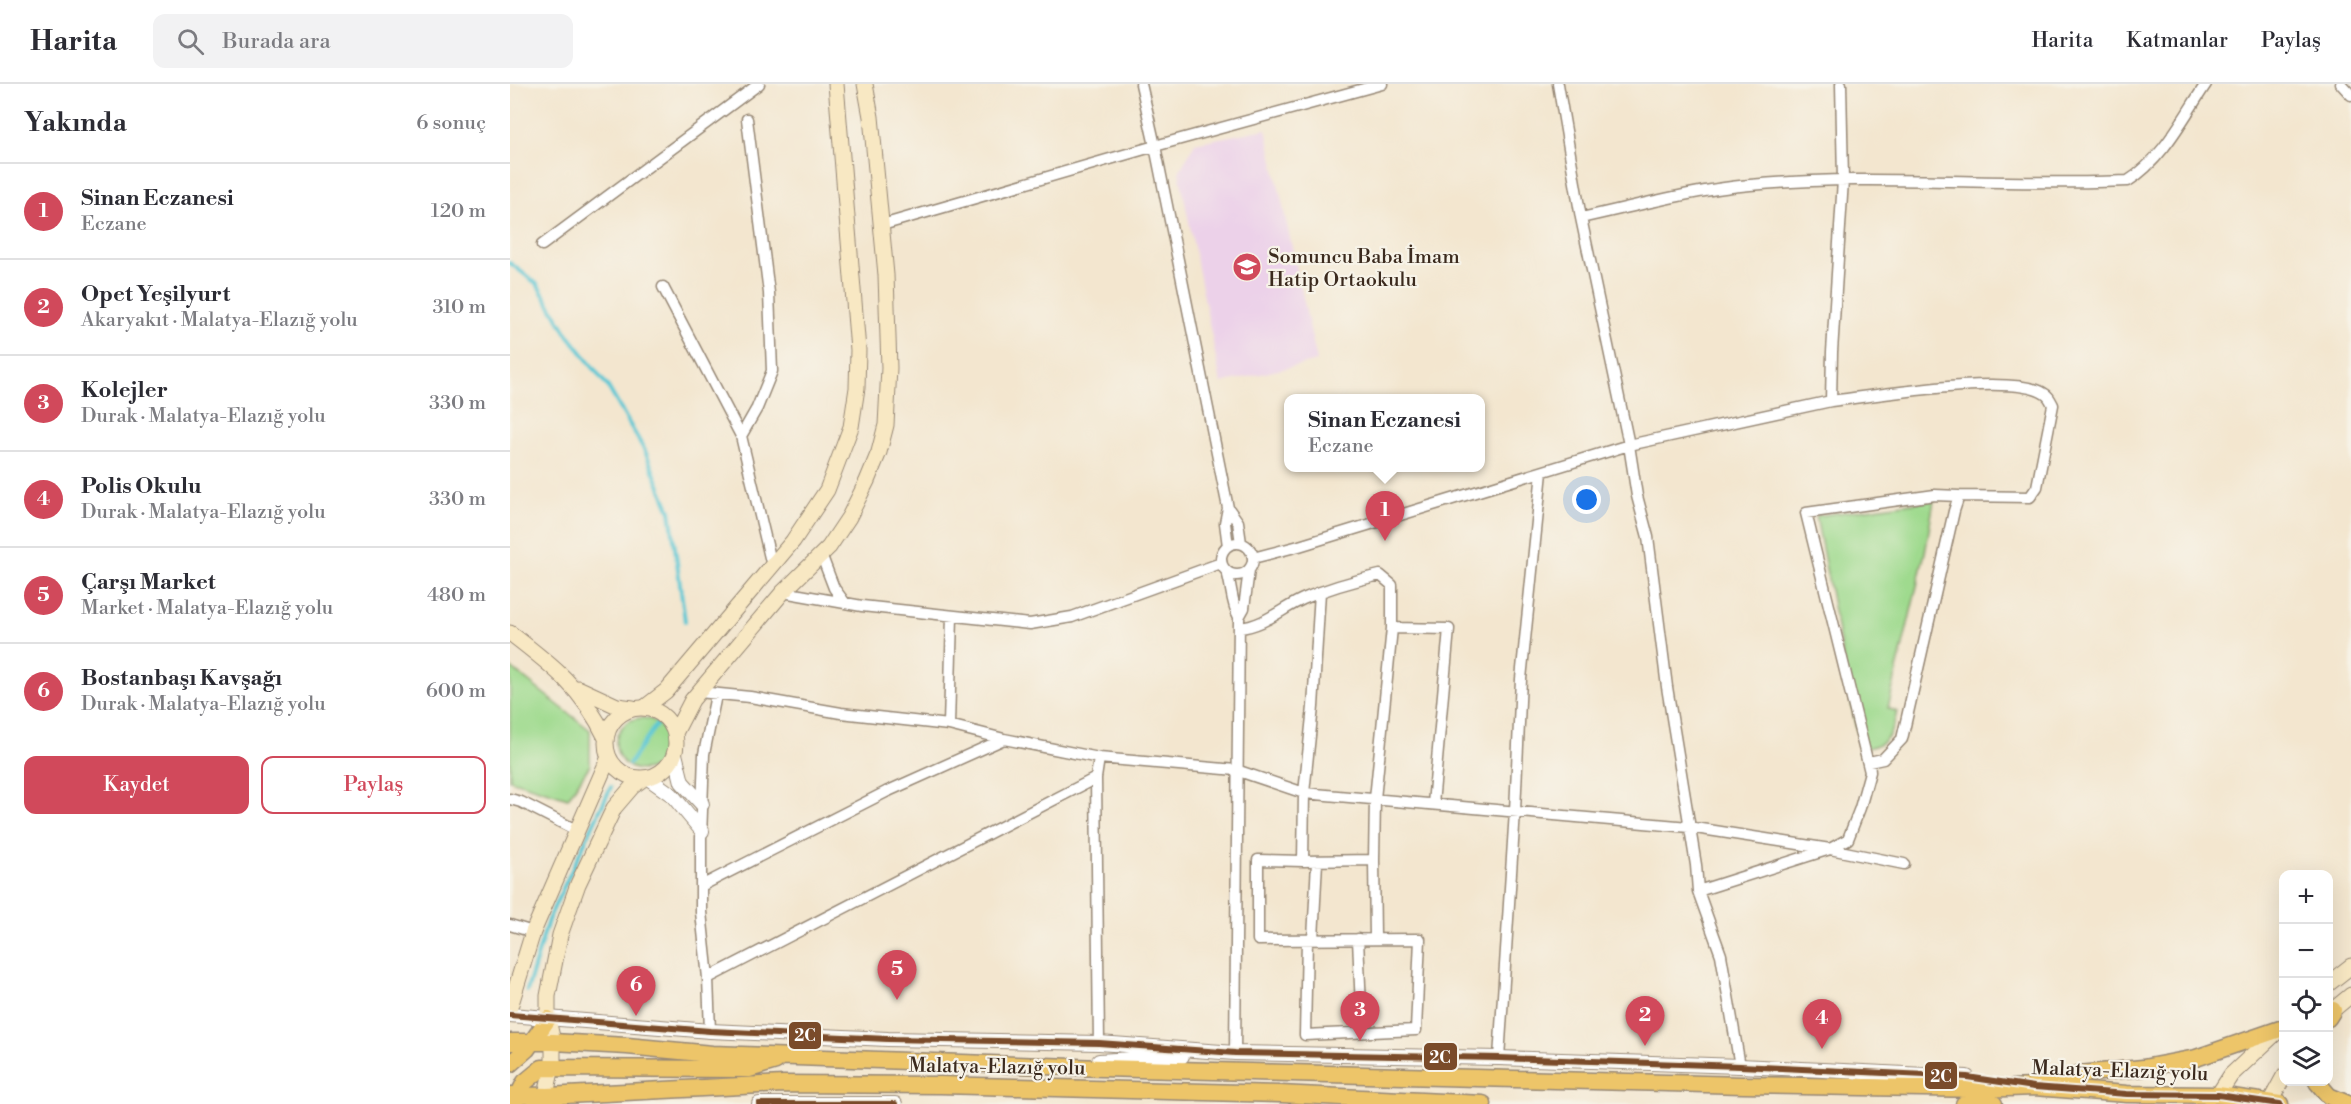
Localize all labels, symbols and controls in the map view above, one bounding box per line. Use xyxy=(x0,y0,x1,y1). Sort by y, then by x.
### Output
search box xyxy=(153,14,573,68)
text: Harita xyxy=(30,24,117,59)
icon: search xyxy=(174,25,207,58)
text: Burada ara xyxy=(222,28,331,55)
text: Harita xyxy=(2031,28,2093,54)
text: Katmanlar xyxy=(2126,28,2228,54)
text: Paylaş xyxy=(2261,28,2321,54)
text: Yakında xyxy=(24,107,127,139)
text: 6 sonuç xyxy=(416,111,486,136)
text: Sinan Eczanesi xyxy=(81,185,234,212)
text: 1 xyxy=(39,199,48,224)
text: 120 m xyxy=(431,199,486,224)
text: Eczane xyxy=(81,212,147,237)
place label: Somuncu Baba İmam Hatip Ortaokulu xyxy=(1268,244,1460,293)
school or university icon: Somuncu Baba İmam Hatip Ortaokulu xyxy=(1231,251,1263,283)
text: Opet Yeşilyurt xyxy=(81,281,230,308)
text: 2 xyxy=(37,295,50,320)
text: 310 m xyxy=(433,295,486,320)
text: Akaryakıt · Malatya-Elazığ yolu xyxy=(81,308,358,333)
text: Kolejler xyxy=(81,377,168,404)
text: 3 xyxy=(37,391,50,416)
text: 330 m xyxy=(429,391,486,416)
popup xyxy=(1284,394,1485,472)
text: Durak · Malatya-Elazığ yolu xyxy=(81,404,326,429)
text: Sinan Eczanesi xyxy=(1308,407,1461,434)
text: Eczane xyxy=(1308,434,1374,459)
text: Polis Okulu xyxy=(81,473,202,500)
your location xyxy=(1572,485,1601,514)
text: 4 xyxy=(37,487,50,512)
text: 330 m xyxy=(429,487,486,512)
pin: 1 xyxy=(1366,492,1404,541)
text: Durak · Malatya-Elazığ yolu xyxy=(81,500,326,525)
text: Çarşı Market xyxy=(81,569,216,596)
text: 5 xyxy=(37,583,50,608)
text: 480 m xyxy=(427,583,486,608)
text: Market · Malatya-Elazığ yolu xyxy=(81,596,333,621)
text: Bostanbaşı Kavşağı xyxy=(81,665,282,692)
text: 6 xyxy=(37,679,50,704)
text: 600 m xyxy=(426,679,486,704)
text: Durak · Malatya-Elazığ yolu xyxy=(81,692,326,717)
button: Kaydet xyxy=(24,756,249,814)
button: Paylaş xyxy=(261,756,486,814)
map controls xyxy=(2279,870,2333,1086)
button: + xyxy=(2279,870,2333,924)
button: − xyxy=(2279,924,2333,978)
pin: 5 xyxy=(878,950,916,1000)
pin: 6 xyxy=(616,966,656,1016)
button: locate xyxy=(2279,978,2333,1032)
pin: 3 xyxy=(1340,992,1380,1041)
pin: 2 xyxy=(1626,996,1664,1046)
pin: 4 xyxy=(1802,1000,1842,1049)
line badge: 2C xyxy=(788,1021,822,1050)
text: 2C xyxy=(794,1026,816,1046)
button: layers xyxy=(2279,1032,2333,1086)
line badge: 2C xyxy=(1423,1042,1458,1071)
text: 2C xyxy=(1429,1048,1451,1068)
street label: Malatya-Elazığ yolu xyxy=(908,1053,1086,1082)
street label: Malatya-Elazığ yolu xyxy=(2031,1056,2209,1087)
line badge: 2C xyxy=(1924,1061,1958,1090)
text: 2C xyxy=(1930,1067,1952,1087)

